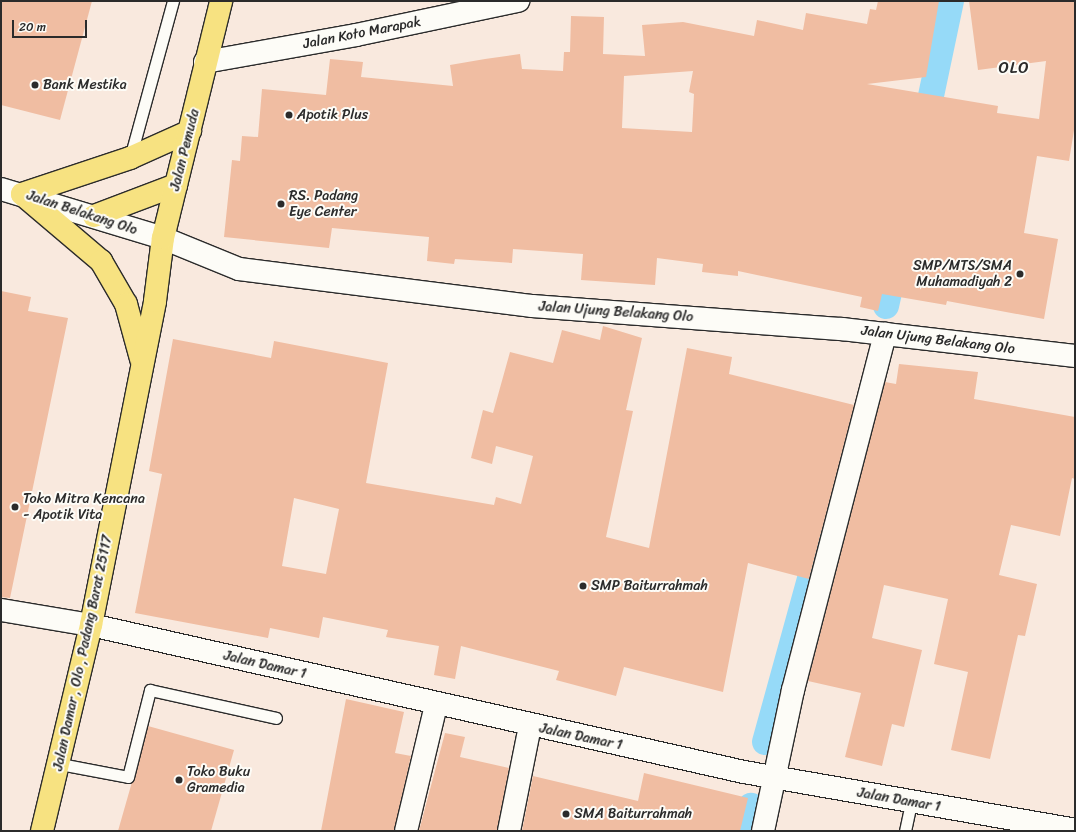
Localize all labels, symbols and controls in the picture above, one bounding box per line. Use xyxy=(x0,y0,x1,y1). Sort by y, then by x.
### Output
scale bar xyxy=(14,12,89,38)
street label: Jalan Koto Marapak xyxy=(301,13,423,53)
text: 20 m xyxy=(19,16,46,38)
district label: OLO xyxy=(998,58,1030,78)
place label: Bank Mestika xyxy=(43,77,127,93)
marker: Bank Mestika xyxy=(30,80,40,90)
street label: Jalan Pemuda xyxy=(167,107,203,193)
place label: Apotik Plus xyxy=(297,107,368,123)
marker: Apotik Plus xyxy=(284,110,294,120)
street label: Jalan Belakang Olo xyxy=(24,187,140,239)
place label: RS. Padang Eye Center xyxy=(289,188,359,220)
marker: RS. Padang Eye Center xyxy=(276,199,286,209)
place label: SMP/MTS/SMA Muhamadiyah 2 xyxy=(913,258,1012,290)
marker: SMP/MTS/SMA Muhamadiyah 2 xyxy=(1015,269,1025,279)
street label: Jalan Ujung Belakang Olo xyxy=(538,298,694,326)
street label: Jalan Ujung Belakang Olo xyxy=(860,322,1016,358)
place label: Toko Mitra Kencana - Apotik Vita xyxy=(23,491,145,524)
marker: Toko Mitra Kencana - Apotik Vita xyxy=(10,502,20,512)
street label: Jalan Damar , Olo , Padang Barat 25117 xyxy=(50,534,116,772)
place label: SMP Baiturrahmah xyxy=(591,578,708,594)
marker: SMP Baiturrahmah xyxy=(578,581,588,591)
street label: Jalan Damar 1 xyxy=(222,647,308,683)
street label: Jalan Damar 1 xyxy=(538,720,624,754)
place label: Toko Buku Gramedia xyxy=(187,764,250,796)
marker: Toko Buku Gramedia xyxy=(174,775,184,785)
street label: Jalan Damar 1 xyxy=(856,784,942,816)
place label: SMA Baiturrahmah xyxy=(574,806,692,822)
marker: SMA Baiturrahmah xyxy=(561,809,571,819)

